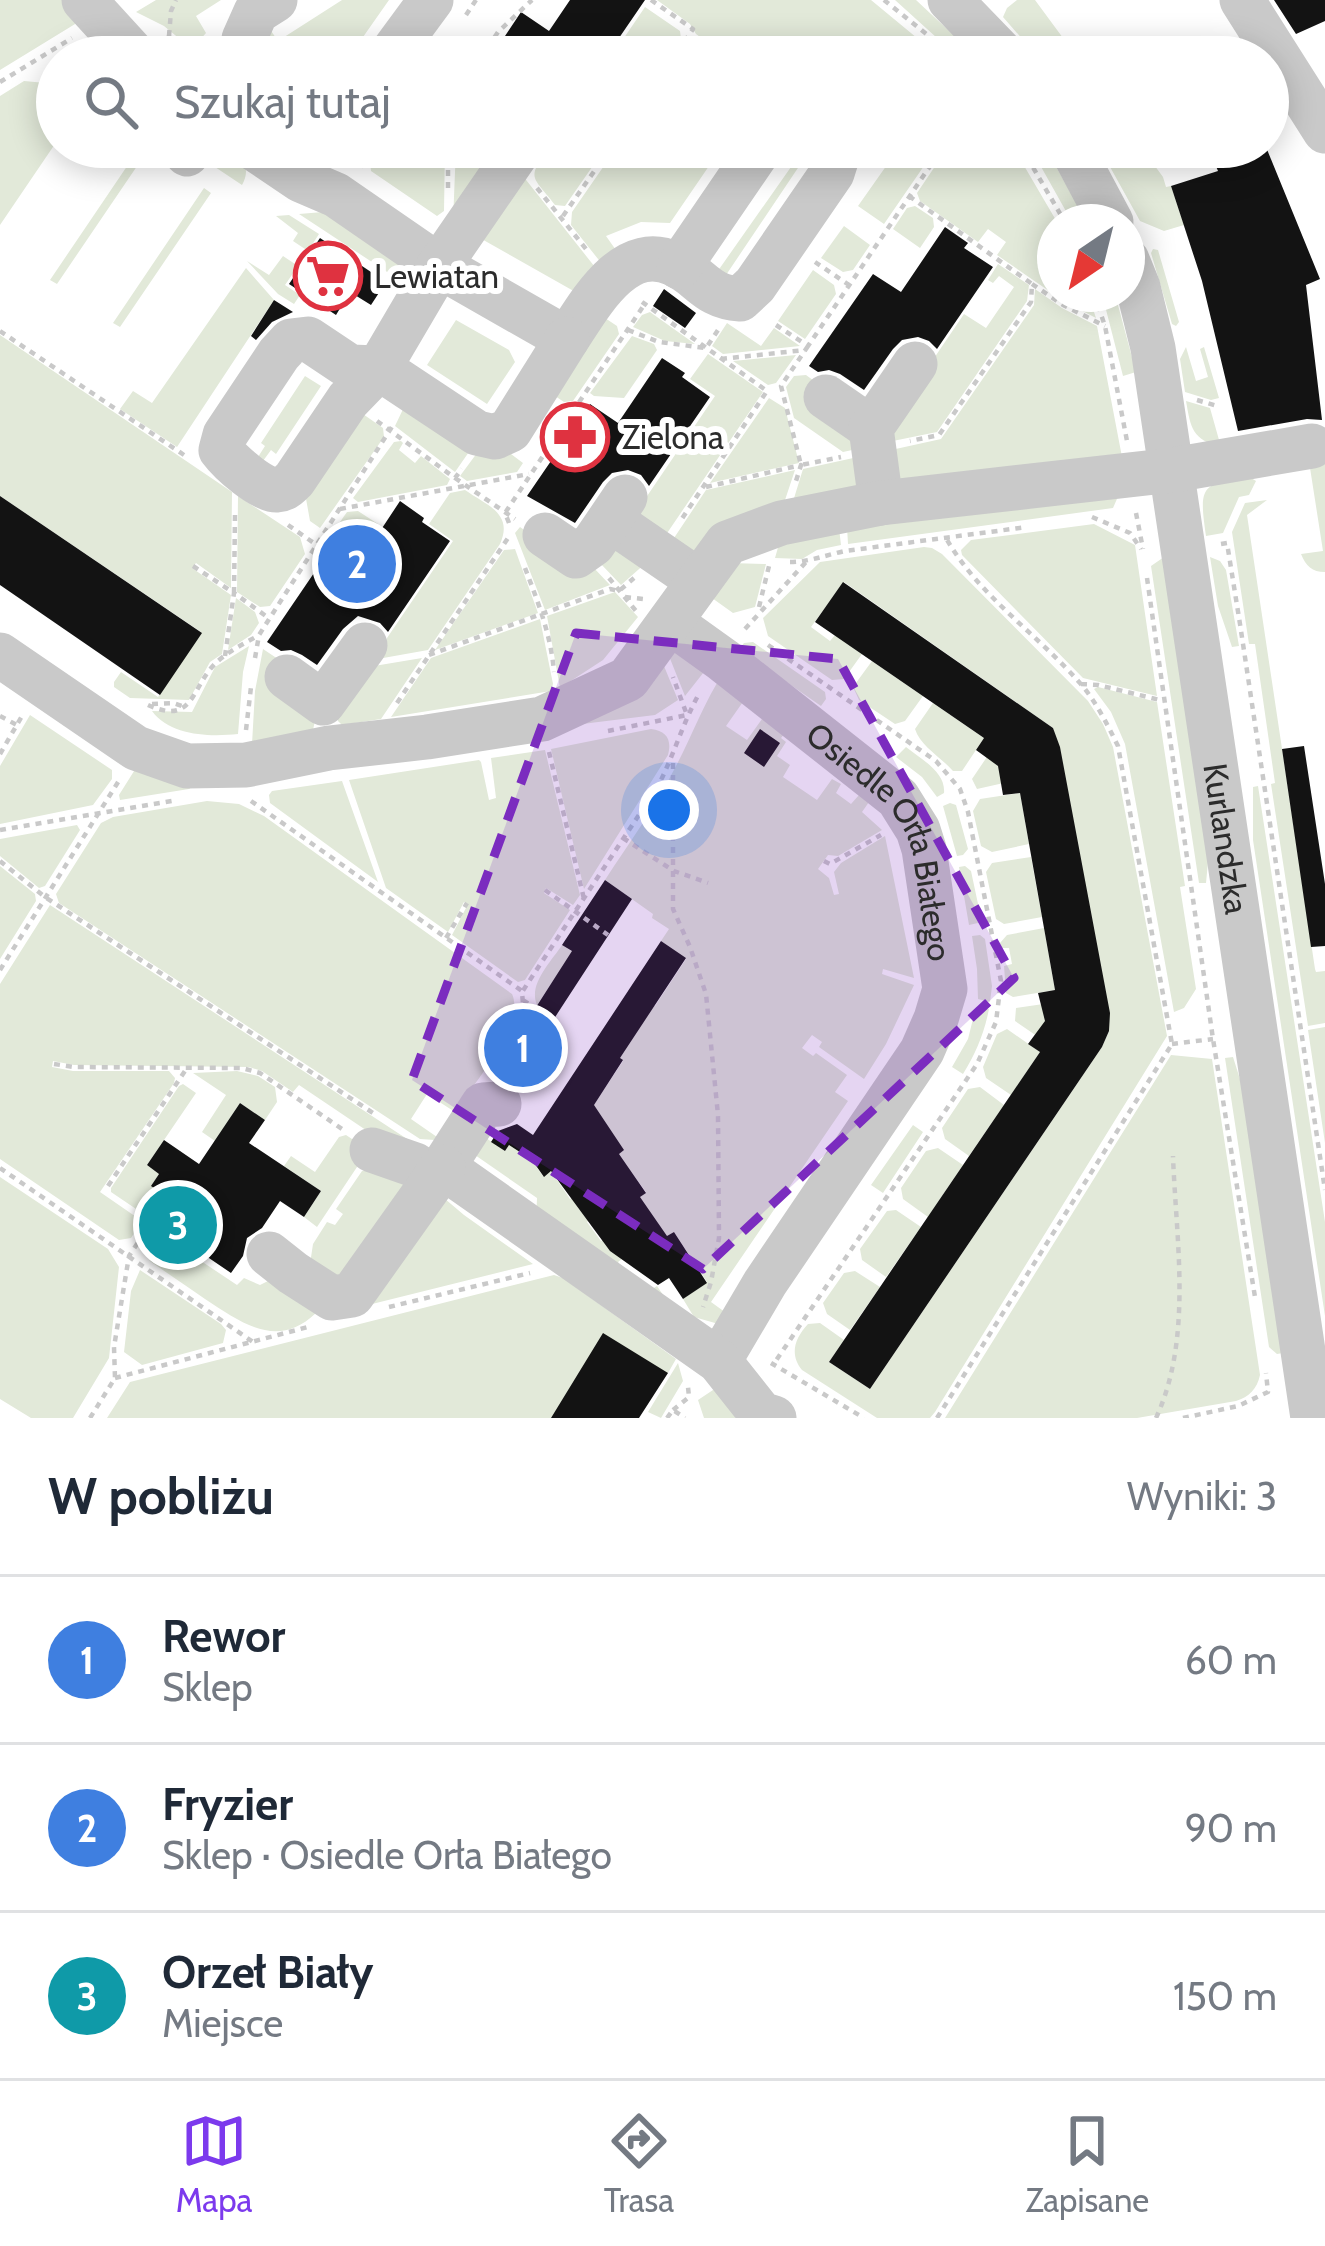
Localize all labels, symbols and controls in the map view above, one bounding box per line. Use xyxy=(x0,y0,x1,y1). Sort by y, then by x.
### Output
search box xyxy=(36,36,1289,168)
icon: search xyxy=(78,69,144,135)
text: Szukaj tutaj xyxy=(174,75,391,129)
north arrow xyxy=(1037,204,1145,312)
supermarket icon: Lewiatan xyxy=(293,241,363,311)
place label: Lewiatan xyxy=(374,256,499,296)
pharmacy icon: Zielona xyxy=(540,402,610,472)
place label: Zielona xyxy=(622,417,724,457)
pin: 2 xyxy=(318,519,396,609)
street label: Osiedle Orła Białego xyxy=(799,714,961,964)
street label: Kurlandzka xyxy=(1195,760,1257,917)
your location xyxy=(639,780,699,840)
pin: 1 xyxy=(484,1003,562,1093)
pin: 3 xyxy=(139,1180,217,1270)
text: W pobliżu xyxy=(48,1465,274,1527)
text: Wyniki: 3 xyxy=(1127,1472,1277,1520)
text: Rewor xyxy=(162,1609,285,1663)
text: 1 xyxy=(80,1636,94,1684)
text: 60 m xyxy=(1185,1636,1277,1684)
text: Sklep xyxy=(162,1663,253,1711)
text: Fryzier xyxy=(162,1777,293,1831)
text: 2 xyxy=(77,1804,97,1852)
text: 90 m xyxy=(1185,1804,1277,1852)
text: Sklep · Osiedle Orła Białego xyxy=(162,1831,612,1879)
text: Orzeł Biały xyxy=(162,1945,373,1999)
text: 3 xyxy=(76,1972,98,2020)
text: 150 m xyxy=(1173,1972,1277,2020)
text: Miejsce xyxy=(162,1999,283,2047)
tab: Mapa xyxy=(176,2108,252,2220)
tab: Trasa xyxy=(604,2108,674,2220)
tab: Zapisane xyxy=(1025,2108,1149,2220)

